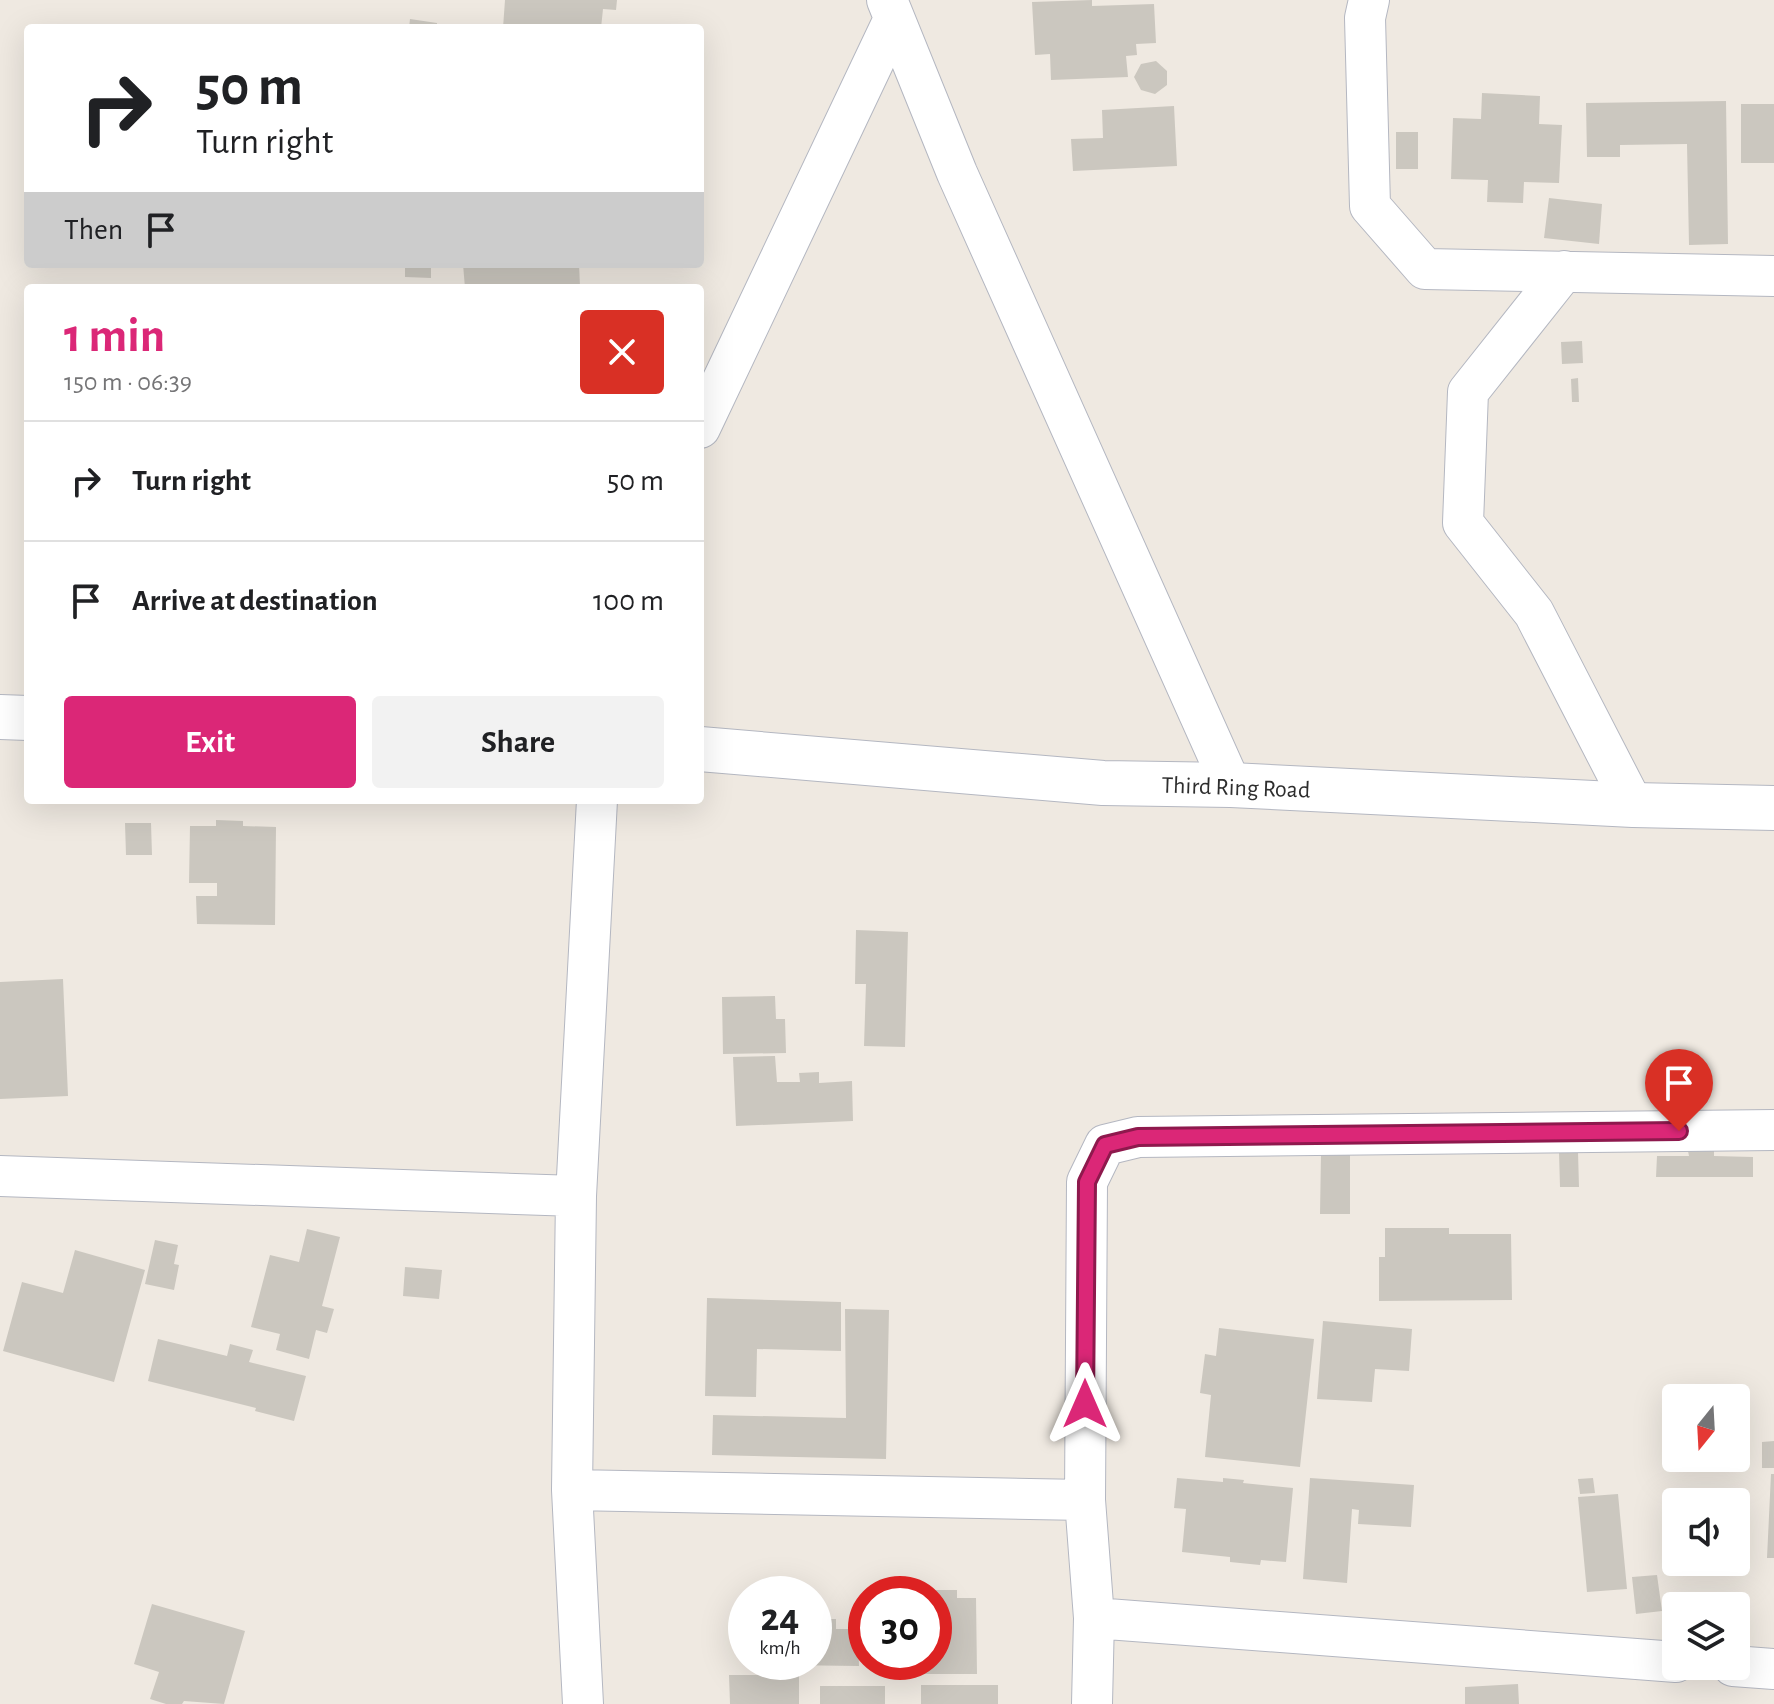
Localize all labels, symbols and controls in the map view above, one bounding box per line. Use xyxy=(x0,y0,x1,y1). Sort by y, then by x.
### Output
icon: right xyxy=(64,56,168,160)
text: 50 m xyxy=(196,59,303,115)
text: Turn right xyxy=(196,124,333,160)
icon: arrive xyxy=(139,208,183,252)
text: Then xyxy=(64,215,123,245)
button: close xyxy=(580,310,664,394)
text: 1 min xyxy=(64,313,165,361)
text: 150 m · 06:39 xyxy=(64,369,192,395)
icon: right xyxy=(64,459,108,503)
text: Turn right xyxy=(132,466,251,496)
text: 50 m xyxy=(607,466,664,496)
icon: arrive xyxy=(64,579,108,623)
text: Arrive at destination xyxy=(132,586,378,616)
text: 100 m xyxy=(593,586,664,616)
button: Exit xyxy=(64,696,356,788)
button: Share xyxy=(372,696,664,788)
street label: Third Ring Road xyxy=(1161,773,1311,803)
pin xyxy=(1645,1049,1713,1131)
icon: arrive xyxy=(1657,1061,1701,1105)
position arrow xyxy=(1043,1362,1127,1446)
north arrow xyxy=(1662,1384,1750,1472)
map controls xyxy=(1662,1384,1750,1680)
button: sound xyxy=(1662,1488,1750,1576)
speed limit sign: 30 xyxy=(848,1576,952,1680)
button: layers xyxy=(1662,1592,1750,1680)
text: 24 xyxy=(761,1598,799,1638)
text: km/h xyxy=(759,1638,801,1658)

